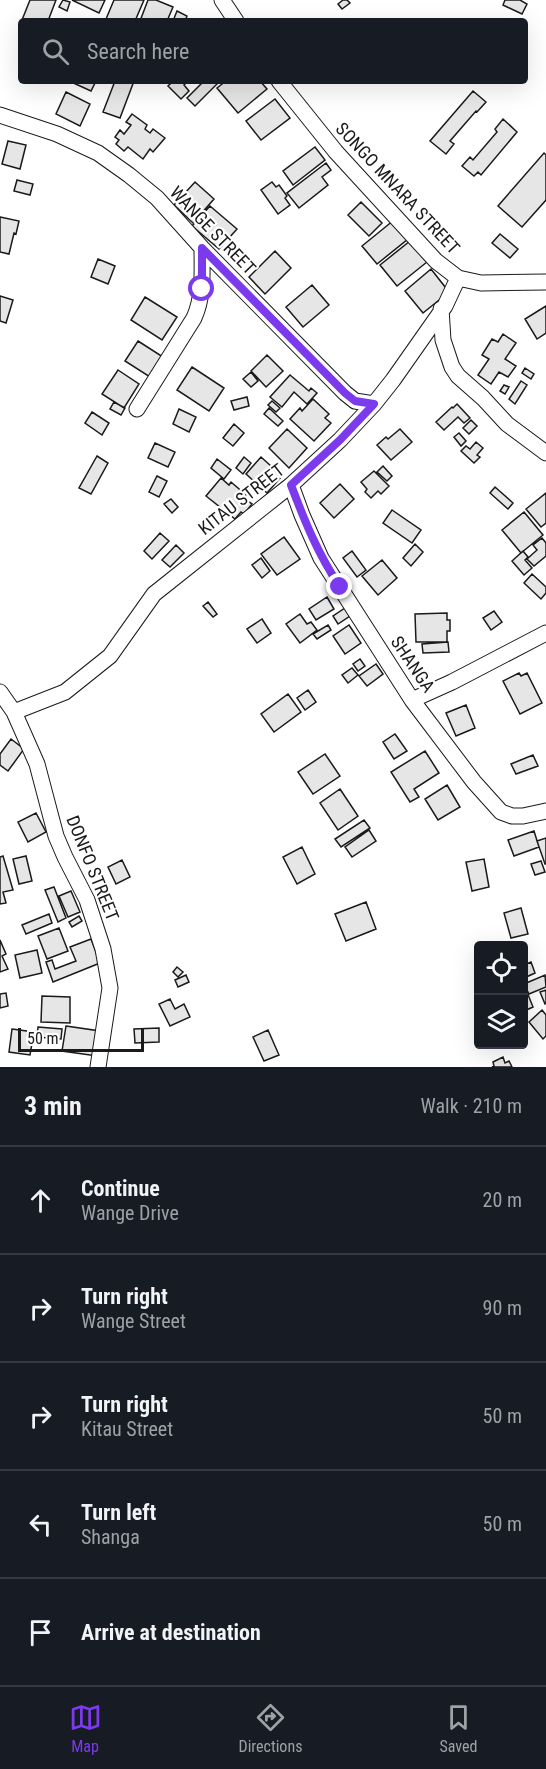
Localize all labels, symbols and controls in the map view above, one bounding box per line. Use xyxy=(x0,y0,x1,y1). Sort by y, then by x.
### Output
search box xyxy=(18,18,528,84)
icon: search xyxy=(39,35,72,68)
text: Search here xyxy=(87,39,189,64)
street label: SONGO MNARA STREET xyxy=(332,118,464,258)
street label: WANGE STREET xyxy=(166,182,260,278)
route start xyxy=(188,275,214,301)
street label: KITAU STREET xyxy=(194,459,288,539)
route end xyxy=(326,573,352,599)
street label: SHANGA xyxy=(387,632,440,697)
street label: DONFO STREET xyxy=(62,812,124,924)
map controls xyxy=(474,941,528,1049)
button: locate xyxy=(474,941,528,995)
button: layers xyxy=(474,995,528,1049)
scale bar xyxy=(18,1025,144,1052)
text: 50 m xyxy=(27,1029,59,1048)
text: 3 min xyxy=(24,1091,82,1121)
text: Walk · 210 m xyxy=(421,1094,522,1118)
text: Continue xyxy=(81,1176,160,1201)
icon: ahead xyxy=(24,1184,57,1217)
text: 20 m xyxy=(483,1188,522,1212)
text: Wange Drive xyxy=(81,1201,179,1225)
text: Turn right xyxy=(81,1284,168,1309)
icon: right xyxy=(24,1292,57,1325)
text: 90 m xyxy=(483,1296,522,1320)
text: Wange Street xyxy=(81,1309,186,1333)
text: Turn right xyxy=(81,1392,168,1417)
icon: right xyxy=(24,1400,57,1433)
text: 50 m xyxy=(483,1404,522,1428)
text: Kitau Street xyxy=(81,1417,173,1441)
text: Turn left xyxy=(81,1500,156,1525)
icon: left xyxy=(24,1508,57,1541)
text: 50 m xyxy=(483,1512,522,1536)
text: Shanga xyxy=(81,1525,140,1549)
icon: arrive xyxy=(24,1616,57,1649)
text: Arrive at destination xyxy=(81,1620,261,1645)
tab: Map xyxy=(69,1701,102,1756)
tab: Directions xyxy=(239,1701,302,1756)
tab: Saved xyxy=(439,1701,477,1756)

